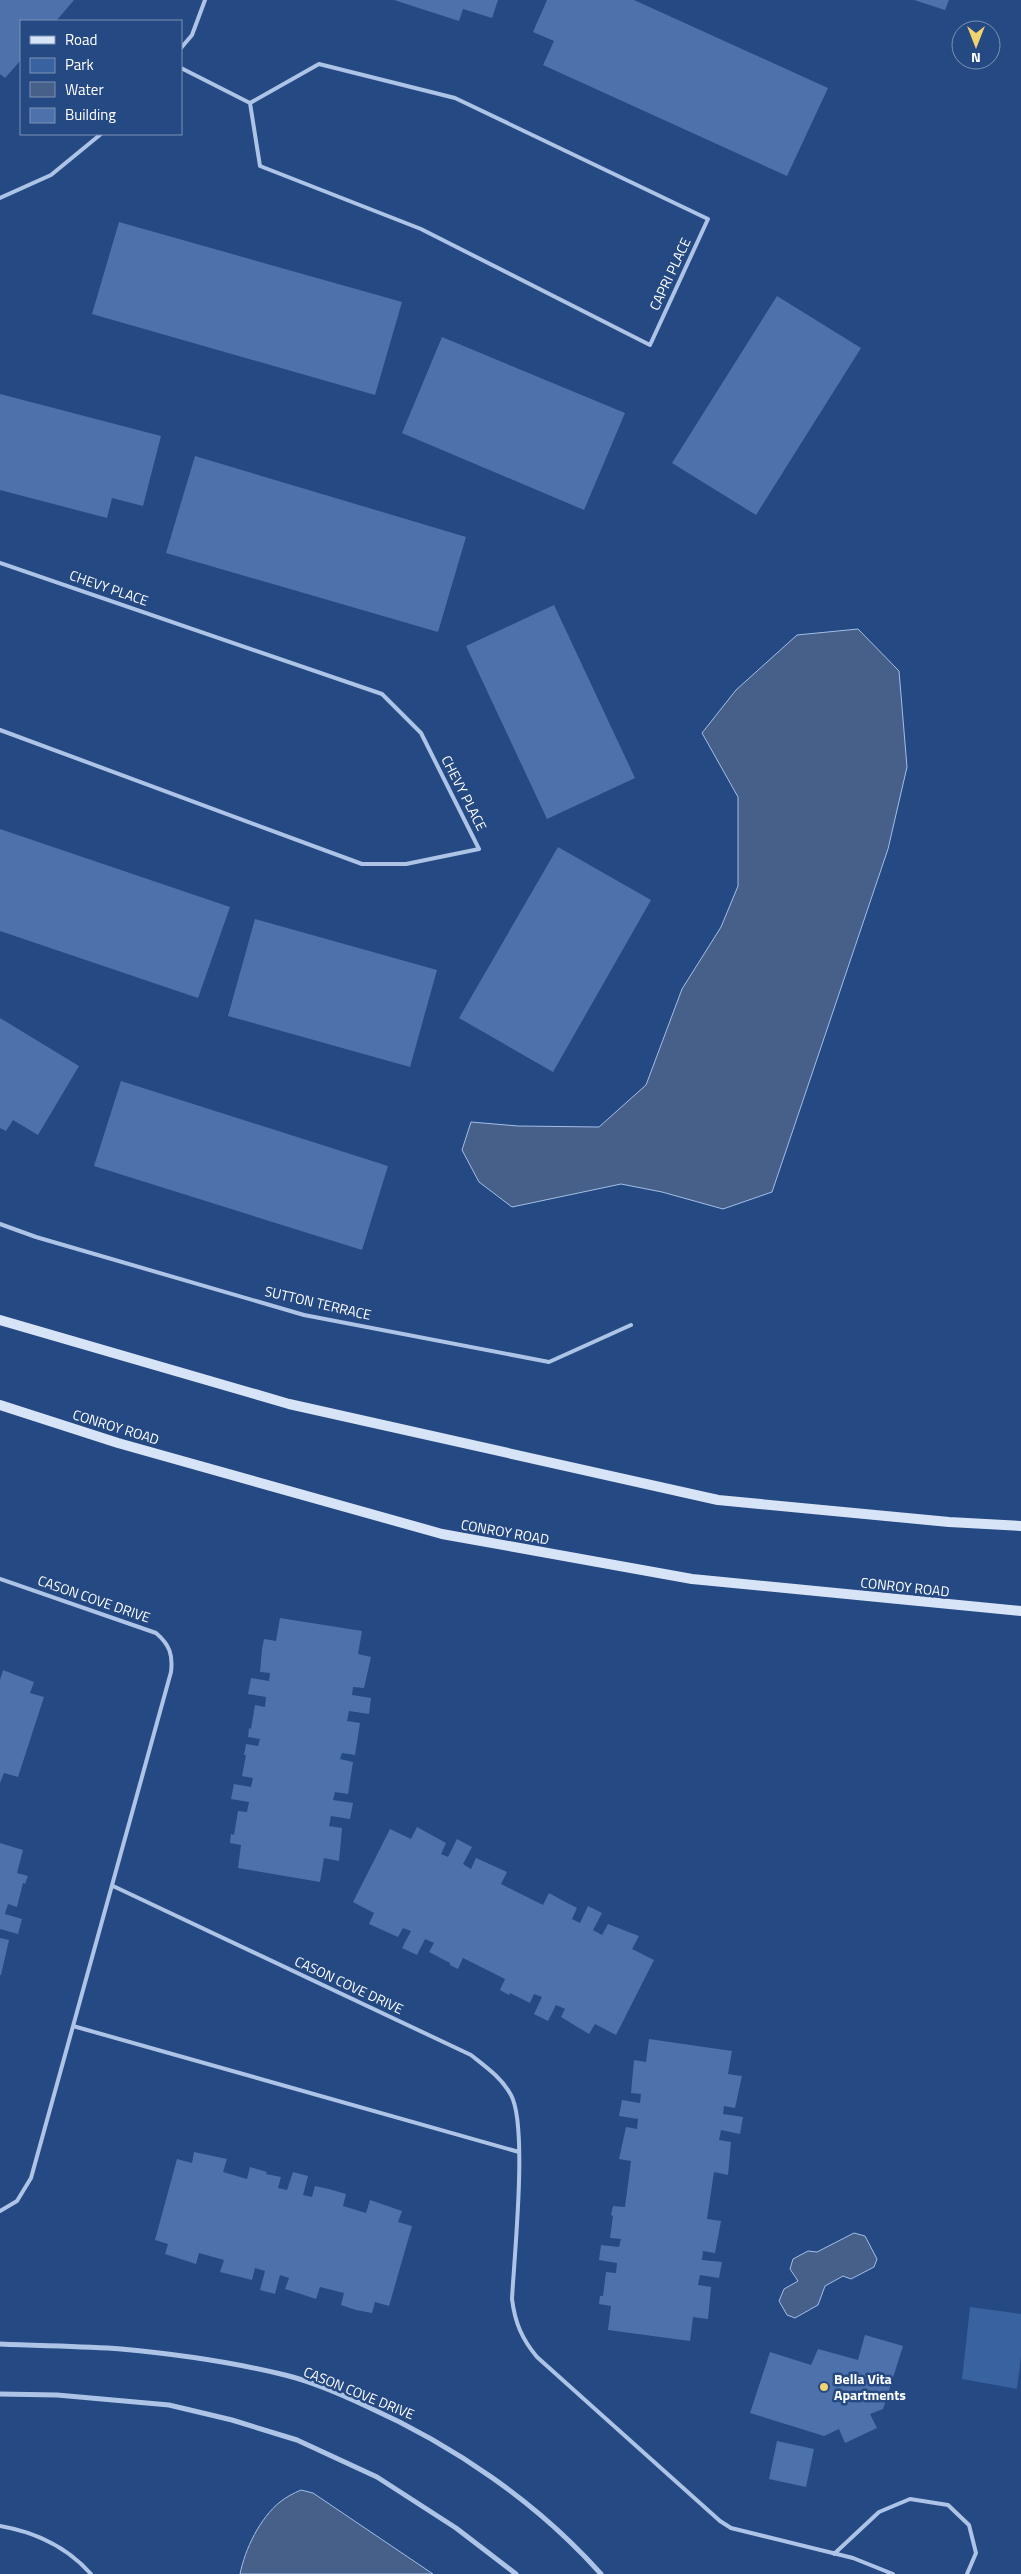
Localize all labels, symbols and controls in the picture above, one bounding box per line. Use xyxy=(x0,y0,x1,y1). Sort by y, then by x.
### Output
legend xyxy=(20,20,182,135)
north arrow xyxy=(951,20,1001,70)
text: Road xyxy=(65,28,97,51)
text: N xyxy=(971,48,981,69)
text: Park xyxy=(65,53,94,76)
text: Water xyxy=(65,78,104,101)
text: Building xyxy=(65,103,116,126)
street label: CAPRI PLACE xyxy=(644,234,696,314)
street label: CHEVY PLACE xyxy=(67,564,152,611)
street label: CHEVY PLACE xyxy=(436,751,493,834)
street label: SUTTON TERRACE xyxy=(263,1280,374,1325)
street label: CONROY ROAD xyxy=(70,1403,162,1450)
street label: CONROY ROAD xyxy=(459,1513,551,1550)
street label: CASON COVE DRIVE xyxy=(35,1569,153,1628)
street label: CONROY ROAD xyxy=(860,1571,951,1602)
street label: CASON COVE DRIVE xyxy=(291,1950,407,2019)
street label: CASON COVE DRIVE xyxy=(301,2361,418,2424)
place label: Bella Vita Apartments xyxy=(834,2368,906,2405)
marker: Bella Vita Apartments xyxy=(818,2381,830,2393)

